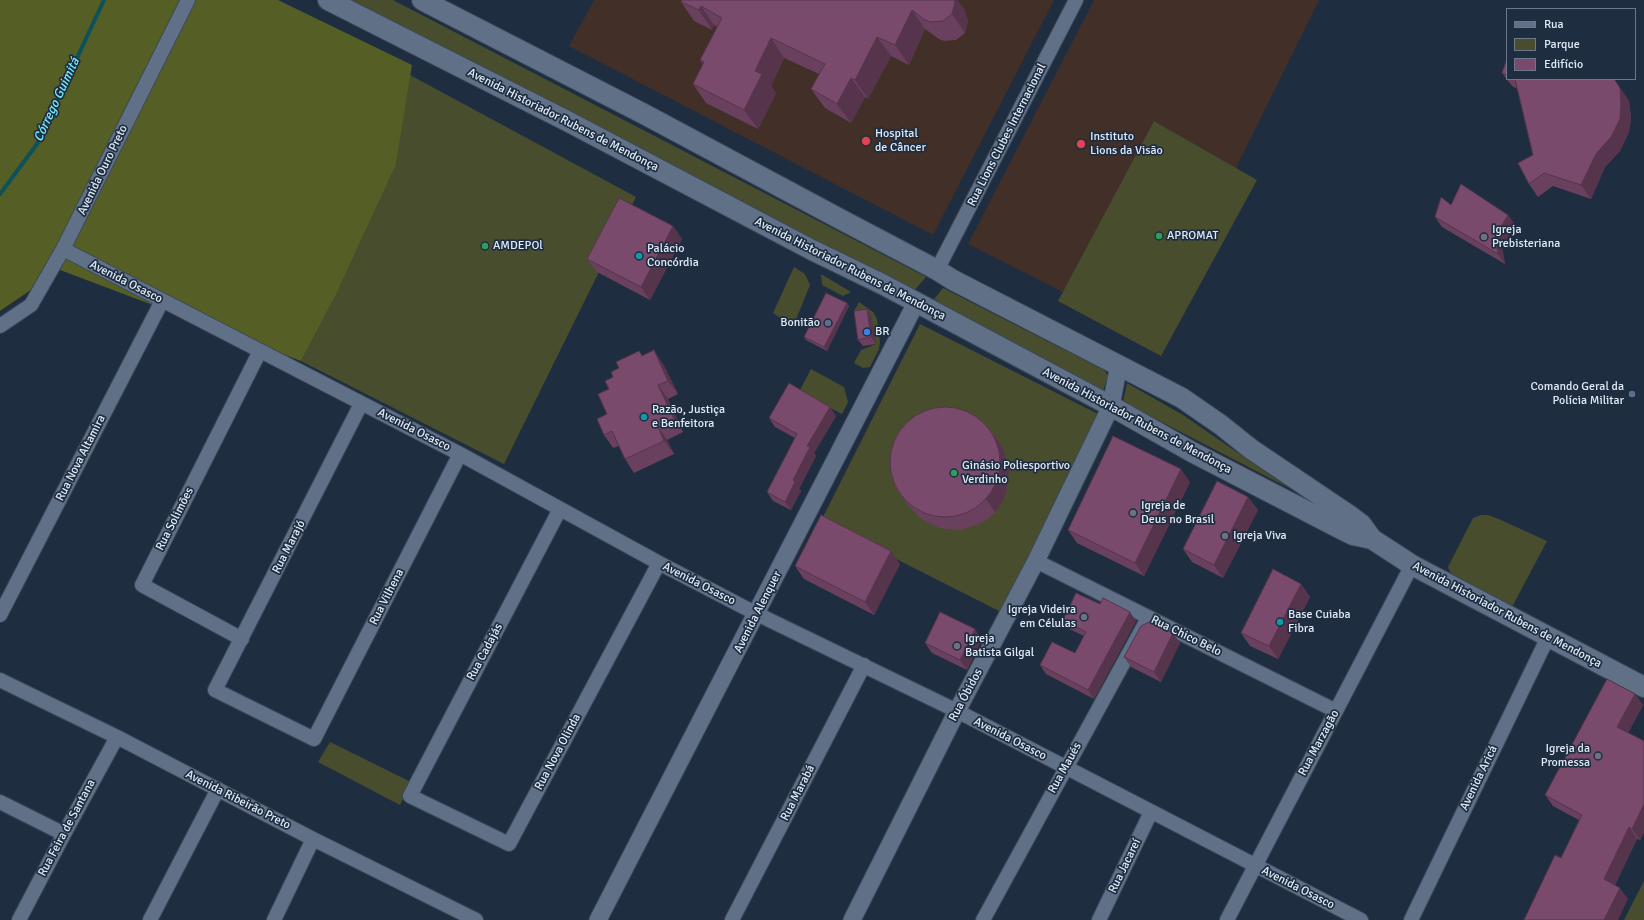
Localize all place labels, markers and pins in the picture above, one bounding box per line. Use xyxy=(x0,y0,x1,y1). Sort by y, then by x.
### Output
place label: Hospital de Câncer xyxy=(875,127,926,155)
place label: Instituto Lions da Visão xyxy=(1090,130,1163,158)
marker: Hospital de Câncer xyxy=(860,135,872,147)
marker: Instituto Lions da Visão xyxy=(1075,138,1087,150)
place label: Igreja Prebisteriana xyxy=(1492,223,1560,251)
place label: APROMAT xyxy=(1167,229,1218,243)
marker: APROMAT xyxy=(1154,231,1164,241)
marker: Igreja Prebisteriana xyxy=(1479,232,1489,242)
place label: AMDEPOl xyxy=(493,239,543,253)
marker: AMDEPOl xyxy=(480,241,490,251)
place label: Palácio Concórdia xyxy=(647,242,699,270)
marker: Palácio Concórdia xyxy=(634,251,644,261)
place label: Bonitão xyxy=(780,316,820,330)
marker: Bonitão xyxy=(823,318,833,328)
place label: BR xyxy=(875,325,889,339)
marker: BR xyxy=(862,327,872,337)
place label: Comando Geral da Polícia Militar xyxy=(1530,380,1624,408)
marker: Comando Geral da Polícia Militar xyxy=(1627,389,1637,399)
place label: Razão, Justiça e Benfeitora xyxy=(652,403,725,431)
marker: Razão, Justiça e Benfeitora xyxy=(639,412,649,422)
place label: Ginásio Poliesportivo Verdinho xyxy=(962,459,1070,487)
marker: Ginásio Poliesportivo Verdinho xyxy=(949,468,959,478)
place label: Igreja de Deus no Brasil xyxy=(1141,499,1214,527)
marker: Igreja de Deus no Brasil xyxy=(1128,508,1138,518)
place label: Igreja Viva xyxy=(1233,529,1287,543)
marker: Igreja Viva xyxy=(1220,531,1230,541)
place label: Igreja Videira em Células xyxy=(1008,603,1076,631)
place label: Base Cuiaba Fibra xyxy=(1288,608,1351,636)
marker: Igreja Videira em Células xyxy=(1079,612,1089,622)
marker: Base Cuiaba Fibra xyxy=(1275,617,1285,627)
place label: Igreja Batista Gilgal xyxy=(965,632,1034,660)
marker: Igreja Batista Gilgal xyxy=(952,641,962,651)
place label: Igreja da Promessa xyxy=(1541,742,1590,770)
marker: Igreja da Promessa xyxy=(1593,751,1603,761)

